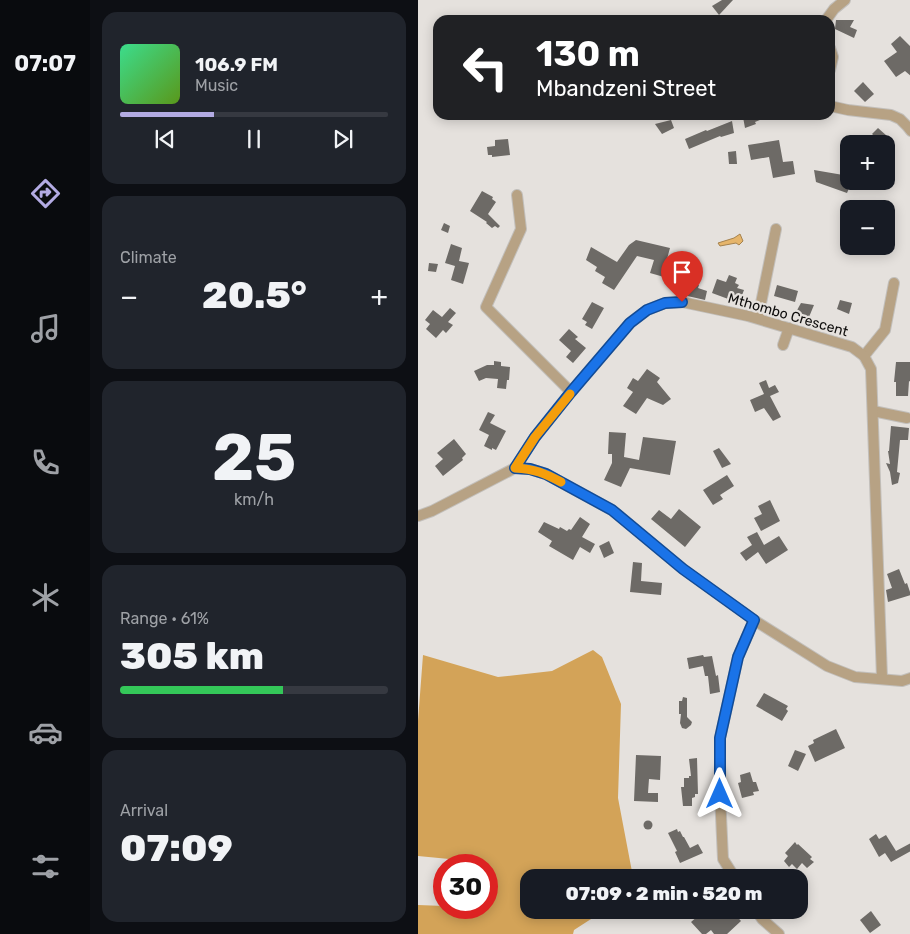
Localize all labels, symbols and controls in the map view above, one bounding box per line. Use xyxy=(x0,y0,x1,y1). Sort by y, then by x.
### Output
text: 130 m xyxy=(536,33,640,75)
icon: left xyxy=(453,35,518,100)
text: 07:07 xyxy=(14,50,76,77)
text: 106.9 FM xyxy=(195,53,278,76)
text: Mbandzeni Street xyxy=(536,75,716,102)
text: Music xyxy=(195,76,238,95)
icon: previous xyxy=(151,125,179,153)
icon: pause xyxy=(240,125,268,153)
icon: next xyxy=(329,125,357,153)
map controls xyxy=(840,135,895,255)
button: + xyxy=(840,135,895,190)
icon: directions xyxy=(28,176,63,211)
button: − xyxy=(840,200,895,255)
text: Climate xyxy=(120,248,177,267)
pin xyxy=(661,251,703,302)
icon: arrive xyxy=(668,258,696,286)
text: 20.5° xyxy=(202,272,307,318)
text: − xyxy=(120,280,138,313)
text: + xyxy=(371,280,388,313)
street label: Mthombo Crescent xyxy=(726,290,851,340)
icon: music xyxy=(28,311,63,346)
text: 25 xyxy=(212,419,296,496)
icon: phone xyxy=(28,445,63,480)
text: km/h xyxy=(234,490,274,509)
icon: climate xyxy=(28,580,63,615)
text: Range · 61% xyxy=(120,609,209,628)
text: 305 km xyxy=(120,633,264,679)
icon: car xyxy=(28,715,63,750)
position arrow xyxy=(693,767,745,819)
text: Arrival xyxy=(120,801,168,820)
text: 07:09 xyxy=(120,825,233,871)
icon: filters xyxy=(28,849,63,884)
speed limit sign: 30 xyxy=(433,854,498,919)
text: 07:09 · 2 min · 520 m xyxy=(566,882,762,905)

